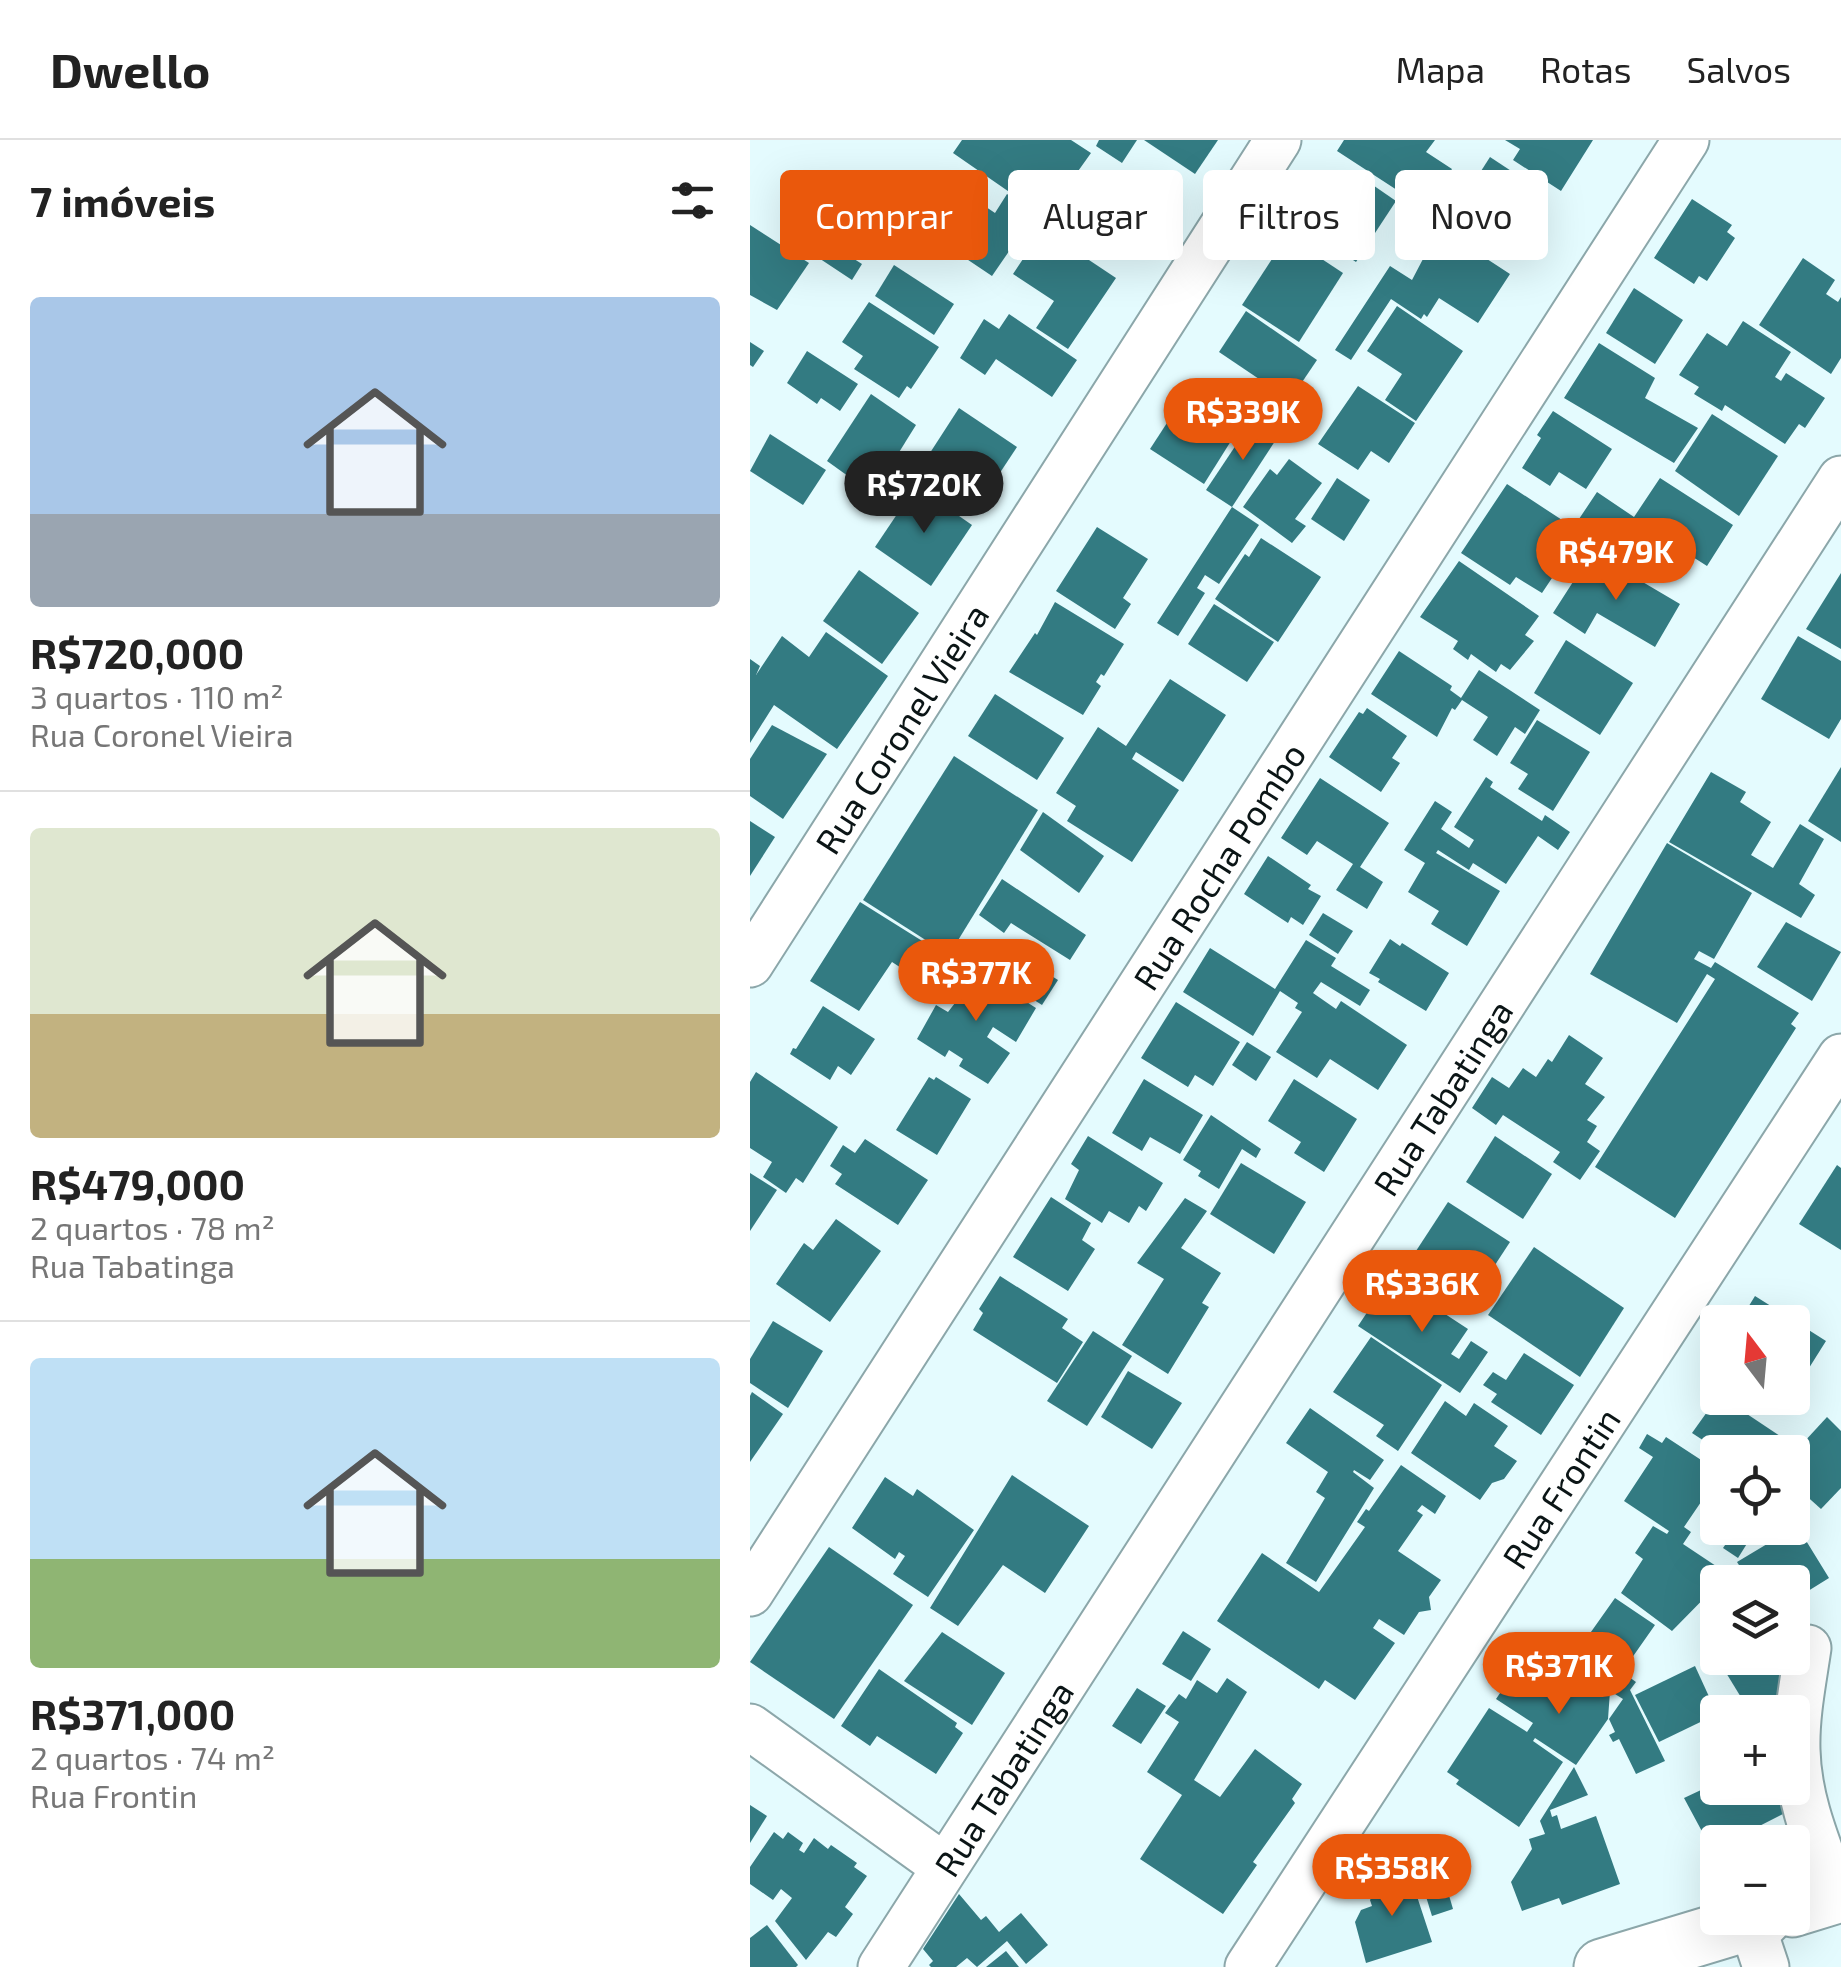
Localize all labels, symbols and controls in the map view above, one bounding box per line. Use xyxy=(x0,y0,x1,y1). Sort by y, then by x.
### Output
text: Dwello xyxy=(50,40,210,98)
text: Mapa xyxy=(1395,48,1485,90)
text: Rotas xyxy=(1540,48,1632,90)
text: Salvos xyxy=(1687,48,1791,90)
chip: Comprar xyxy=(780,170,988,260)
chip: Alugar xyxy=(1008,170,1183,260)
chip: Filtros xyxy=(1203,170,1375,260)
chip: Novo xyxy=(1395,170,1548,260)
icon: filters xyxy=(665,173,720,228)
text: 7 imóveis xyxy=(30,175,215,225)
icon: home xyxy=(285,362,465,542)
pin: R$339K xyxy=(1162,378,1324,463)
text: R$339K xyxy=(1186,391,1300,429)
pin: R$720K xyxy=(843,451,1005,536)
text: R$720K xyxy=(866,464,982,502)
pin: R$479K xyxy=(1535,518,1697,603)
text: R$479K xyxy=(1558,531,1674,569)
street label: Rua Coronel Vieira xyxy=(806,596,997,861)
text: R$720,000 xyxy=(30,627,244,677)
text: 3 quartos · 110 m² xyxy=(30,677,283,715)
text: Rua Coronel Vieira xyxy=(30,715,294,753)
street label: Rua Rocha Pombo xyxy=(1124,735,1313,997)
icon: home xyxy=(285,893,465,1073)
pin: R$377K xyxy=(895,939,1057,1024)
text: R$377K xyxy=(920,952,1032,990)
street label: Rua Tabatinga xyxy=(1364,992,1521,1203)
text: R$479,000 xyxy=(30,1158,245,1208)
text: 2 quartos · 78 m² xyxy=(30,1208,275,1246)
text: Rua Tabatinga xyxy=(30,1246,235,1284)
pin: R$336K xyxy=(1341,1250,1503,1335)
text: R$336K xyxy=(1365,1263,1479,1301)
north arrow xyxy=(1700,1305,1810,1415)
map controls xyxy=(1700,1305,1810,1935)
street label: Rua Frontin xyxy=(1493,1400,1628,1576)
icon: home xyxy=(285,1423,465,1603)
button: locate xyxy=(1700,1435,1810,1545)
button: layers xyxy=(1700,1565,1810,1675)
pin: R$371K xyxy=(1478,1632,1640,1717)
text: R$371K xyxy=(1505,1645,1613,1683)
street label: Rua Tabatinga xyxy=(925,1672,1081,1884)
text: R$371,000 xyxy=(30,1688,235,1738)
button: + xyxy=(1700,1695,1810,1805)
text: 2 quartos · 74 m² xyxy=(30,1738,275,1776)
text: Rua Frontin xyxy=(30,1776,197,1814)
button: − xyxy=(1700,1825,1810,1935)
pin: R$358K xyxy=(1311,1834,1473,1919)
text: R$358K xyxy=(1334,1847,1450,1885)

